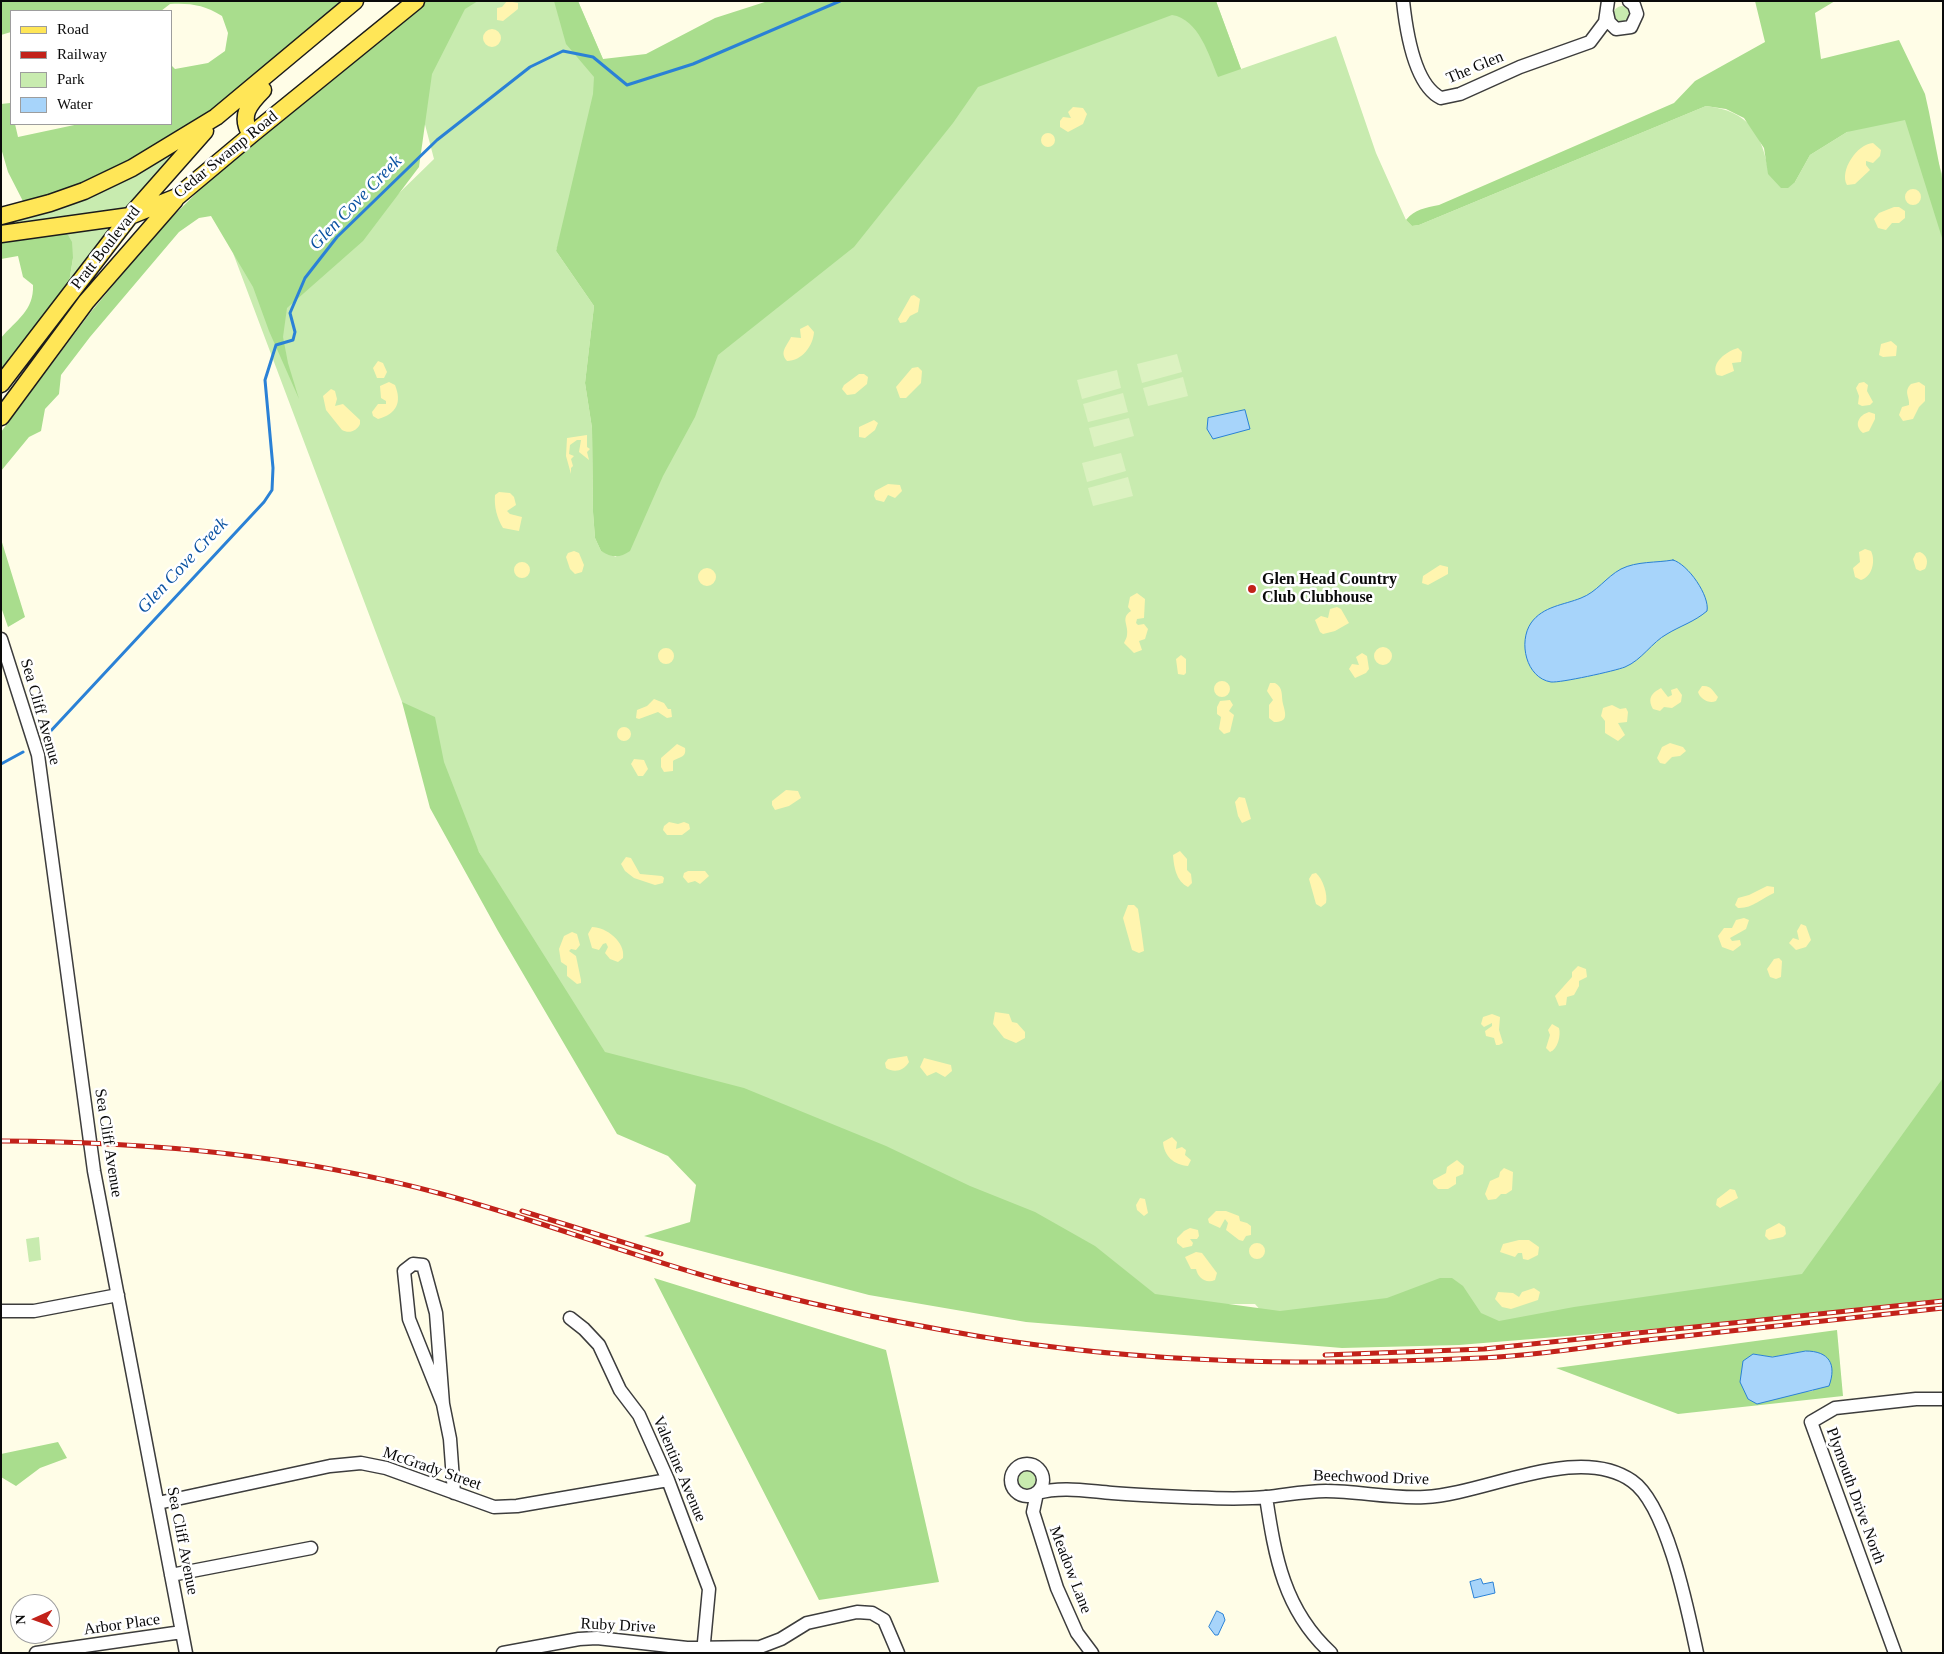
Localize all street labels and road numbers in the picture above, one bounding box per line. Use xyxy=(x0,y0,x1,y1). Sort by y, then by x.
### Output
street label: The Glen xyxy=(1444,47,1506,89)
street label: Cedar Swamp Road xyxy=(170,107,282,203)
street label: Pratt Boulevard xyxy=(67,202,145,294)
street label: Sea Cliff Avenue xyxy=(16,657,64,767)
street label: Sea Cliff Avenue xyxy=(90,1087,126,1199)
street label: Valentine Avenue xyxy=(648,1413,710,1525)
street label: Plymouth Drive North xyxy=(1821,1425,1889,1567)
street label: McGrady Street xyxy=(380,1443,484,1495)
street label: Beechwood Drive xyxy=(1313,1466,1429,1490)
street label: Sea Cliff Avenue xyxy=(162,1485,202,1597)
street label: Meadow Lane xyxy=(1045,1524,1095,1616)
street label: Arbor Place xyxy=(83,1610,161,1640)
street label: Ruby Drive xyxy=(580,1614,656,1638)

